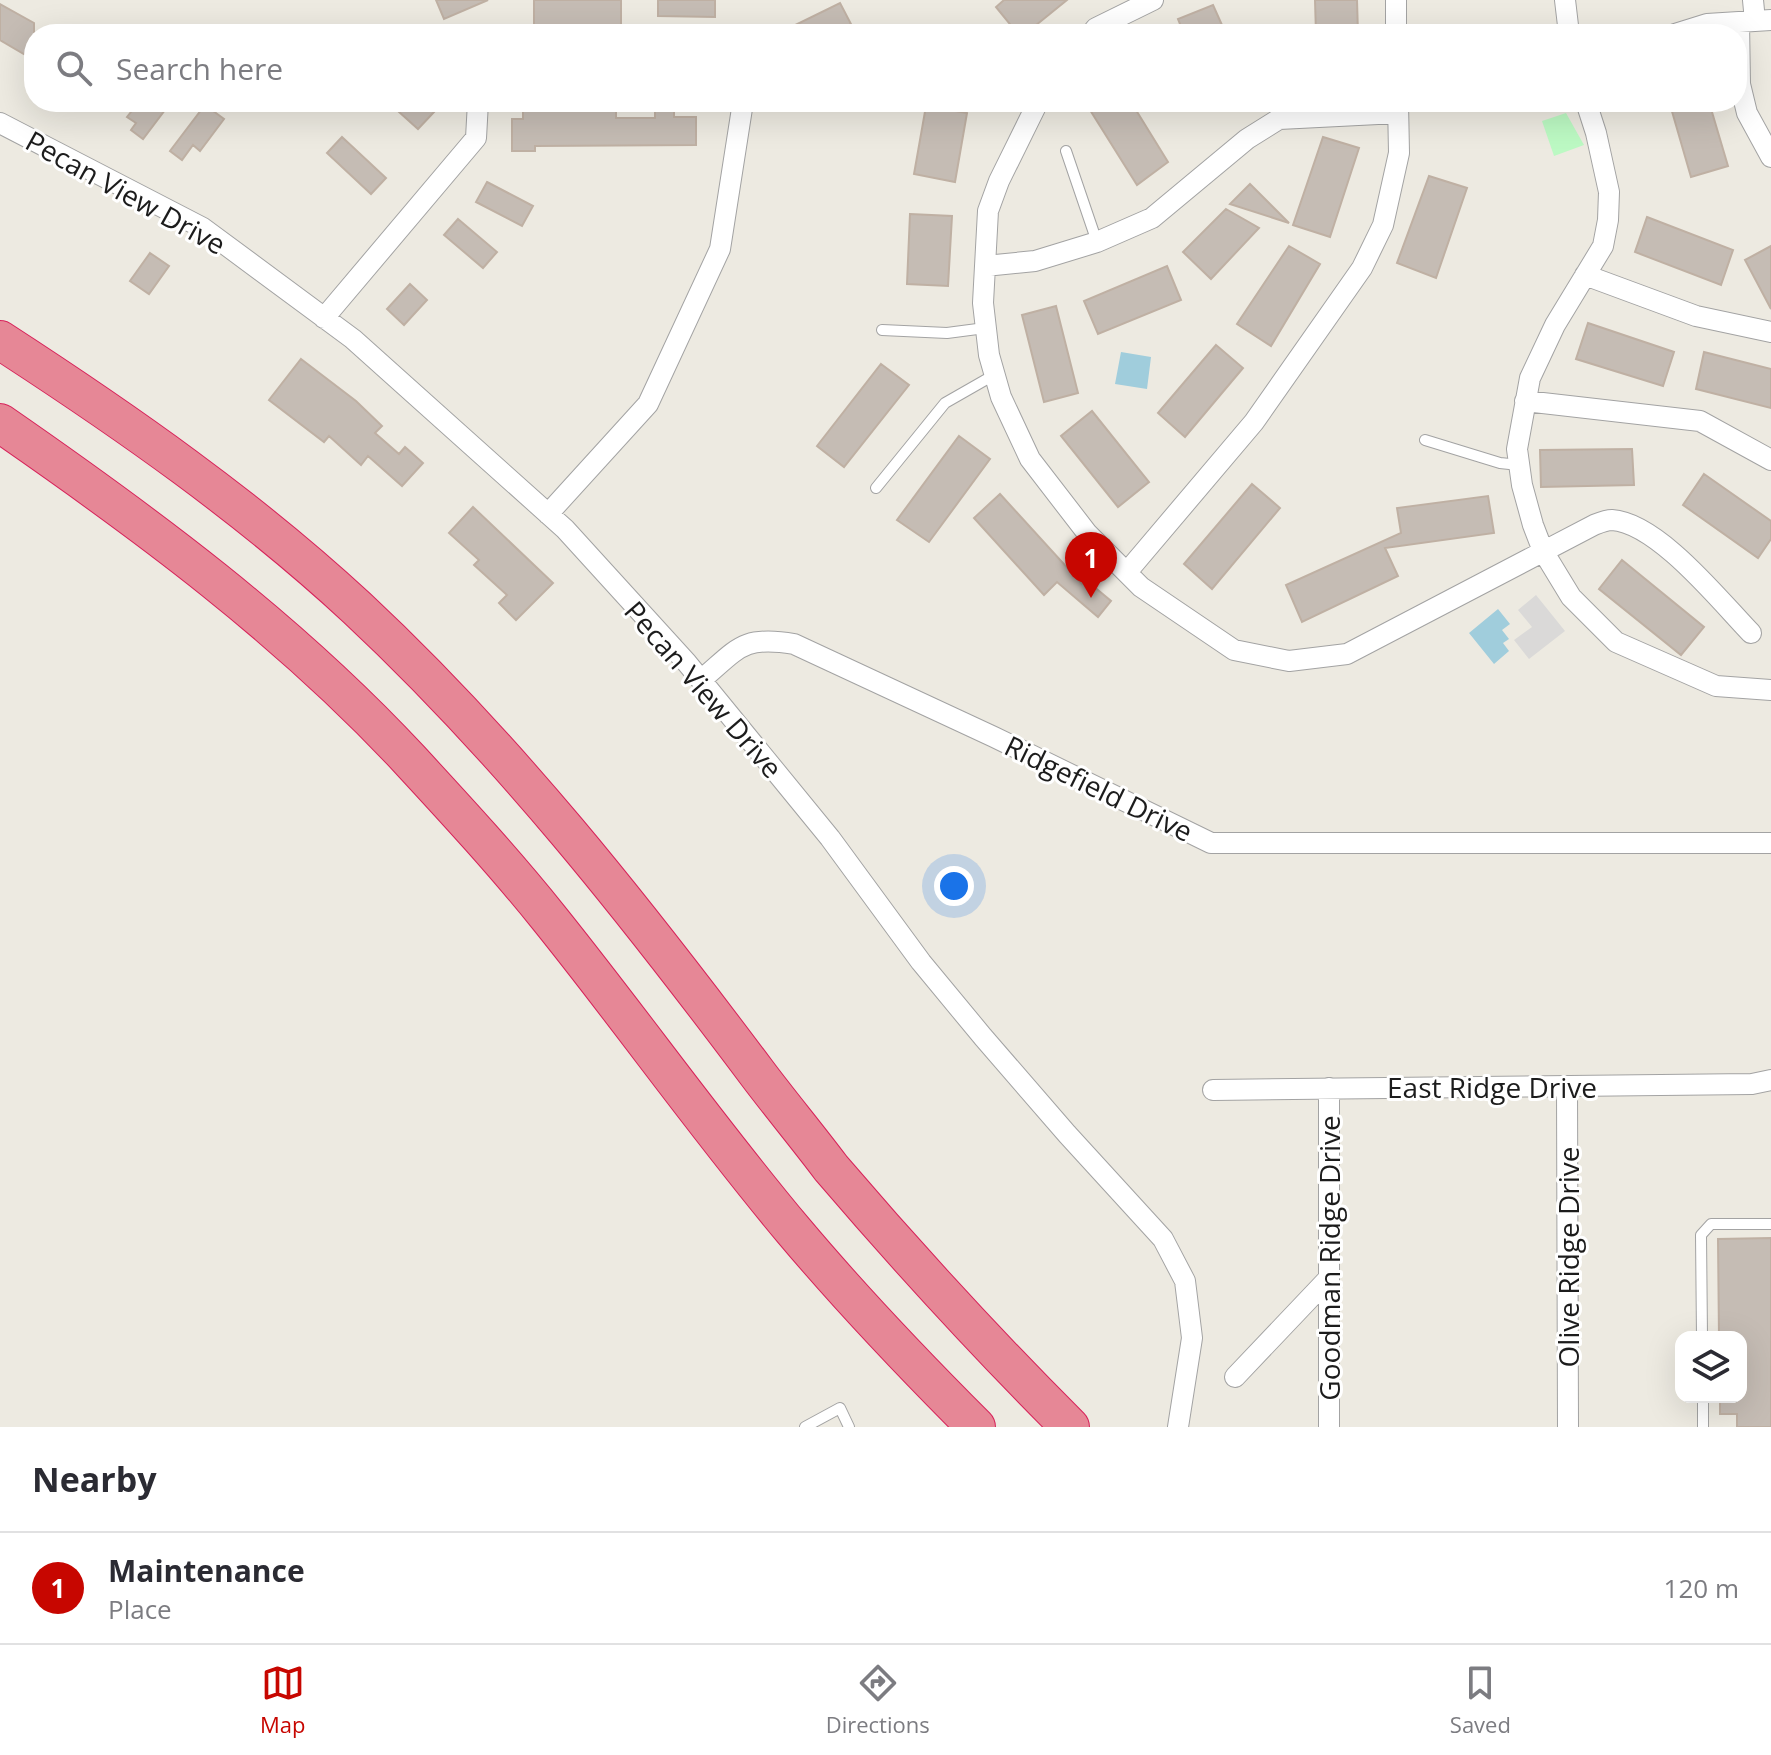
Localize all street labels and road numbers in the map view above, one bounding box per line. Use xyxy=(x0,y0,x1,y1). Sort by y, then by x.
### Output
street label: Pecan View Drive xyxy=(19,121,233,263)
street label: Pecan View Drive xyxy=(617,592,791,786)
street label: Ridgefield Drive xyxy=(999,726,1199,850)
street label: East Ridge Drive xyxy=(1387,1068,1597,1106)
street label: Goodman Ridge Drive xyxy=(1310,1115,1348,1401)
street label: Olive Ridge Drive xyxy=(1549,1146,1587,1368)

